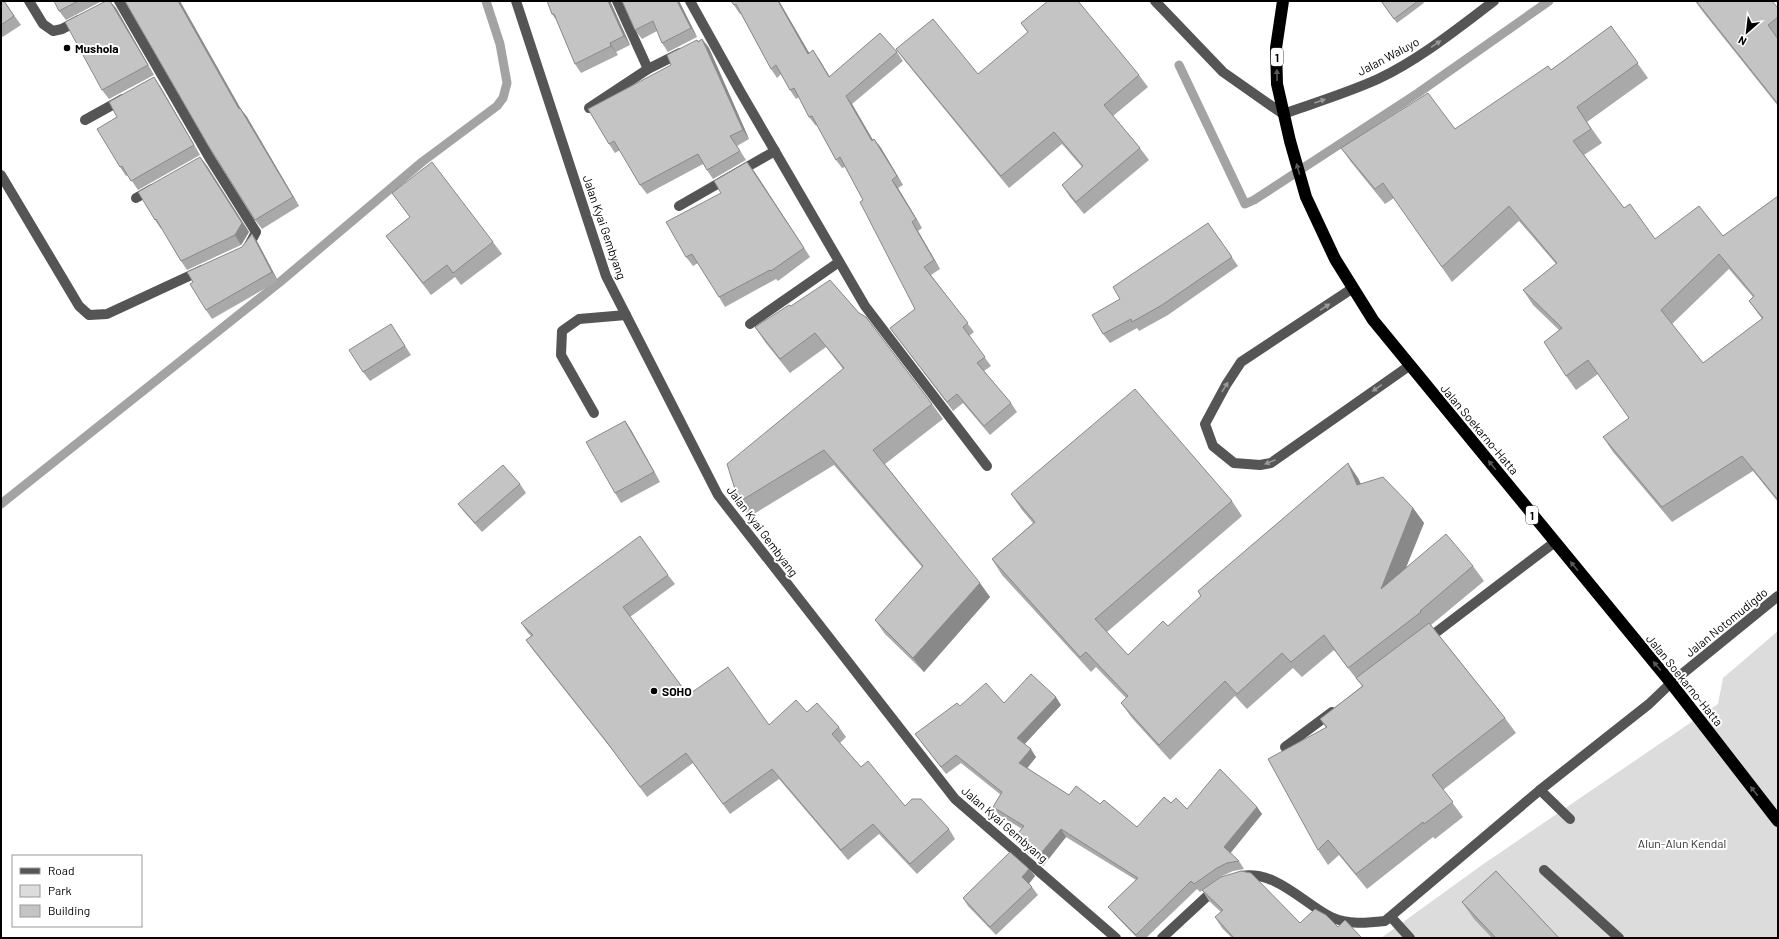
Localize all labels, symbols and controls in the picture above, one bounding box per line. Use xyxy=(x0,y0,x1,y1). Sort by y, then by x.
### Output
north arrow xyxy=(1727,12,1767,52)
street label: Jalan Waluyo xyxy=(1355,34,1421,78)
text: N xyxy=(1736,34,1748,49)
place label: Mushola xyxy=(75,41,119,55)
one-way arrow xyxy=(1430,41,1442,48)
marker: Mushola xyxy=(62,43,72,53)
road number: 1 xyxy=(1271,48,1283,66)
one-way arrow xyxy=(1274,68,1280,81)
one-way arrow xyxy=(1314,98,1326,104)
one-way arrow xyxy=(1295,163,1301,175)
street label: Jalan Kyai Gembyang xyxy=(581,173,629,281)
one-way arrow xyxy=(1319,303,1330,311)
one-way arrow xyxy=(1221,381,1228,393)
street label: Jalan Soekarno-Hatta xyxy=(1438,381,1522,477)
one-way arrow xyxy=(1372,384,1383,392)
one-way arrow xyxy=(1264,459,1276,465)
one-way arrow xyxy=(1487,460,1496,471)
street label: Jalan Kyai Gembyang xyxy=(724,483,802,579)
road number: 1 xyxy=(1526,506,1538,524)
one-way arrow xyxy=(1570,560,1579,571)
street label: Jalan Notomudigdo xyxy=(1682,585,1770,659)
street label: Jalan Soekarno-Hatta xyxy=(1644,631,1726,729)
one-way arrow xyxy=(1653,661,1662,671)
place label: SOHO xyxy=(662,684,692,698)
marker: SOHO xyxy=(649,686,659,696)
street label: Jalan Kyai Gembyang xyxy=(959,783,1051,865)
one-way arrow xyxy=(1750,785,1758,796)
park label: Alun-Alun Kendal xyxy=(1638,836,1726,850)
legend xyxy=(12,855,142,927)
text: Road xyxy=(48,863,75,877)
text: Park xyxy=(48,883,72,897)
text: Building xyxy=(48,903,90,917)

